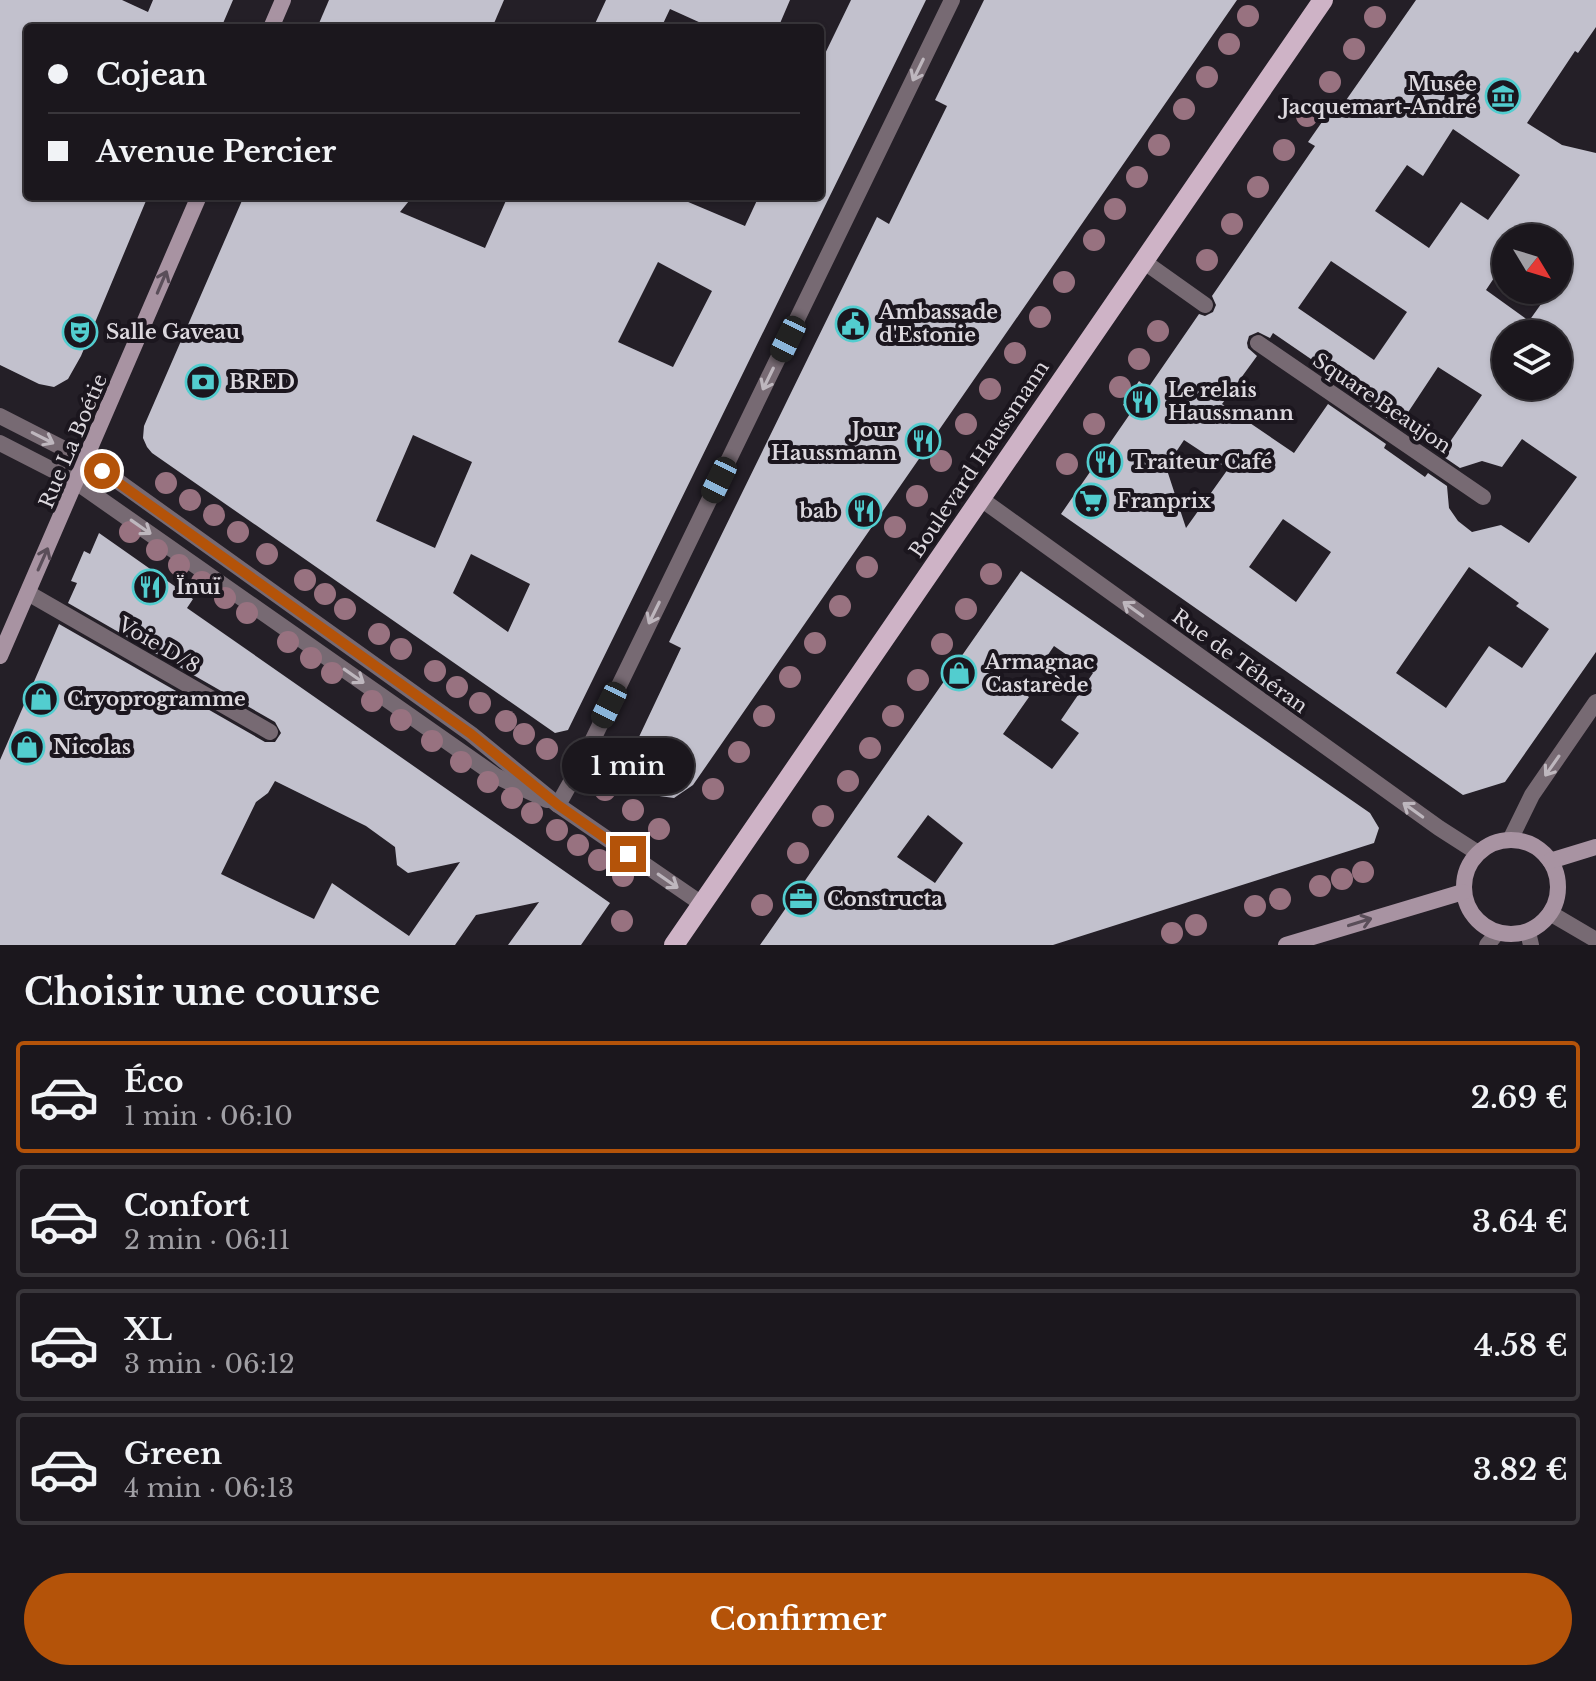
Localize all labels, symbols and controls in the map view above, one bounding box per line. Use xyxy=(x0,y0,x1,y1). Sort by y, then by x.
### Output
text: Cojean xyxy=(96,56,207,93)
one-way arrow xyxy=(910,58,925,82)
place label: Musée Jacquemart-André xyxy=(1277,72,1477,119)
museum icon: Musée Jacquemart-André xyxy=(1484,77,1522,115)
text: Avenue Percier xyxy=(96,133,336,170)
north arrow xyxy=(1492,224,1572,304)
map controls xyxy=(1492,224,1572,400)
one-way arrow xyxy=(156,270,171,295)
place label: Ambassade d'Estonie xyxy=(878,300,998,347)
public building icon: Ambassade d'Estonie xyxy=(834,305,872,343)
car xyxy=(767,312,809,366)
theatre icon: Salle Gaveau xyxy=(61,313,99,351)
place label: Salle Gaveau xyxy=(106,320,240,344)
button: layers xyxy=(1492,320,1572,400)
street label: Square Beaujon xyxy=(1308,348,1456,458)
street label: Boulevard Haussmann xyxy=(904,356,1054,562)
bank icon: BRED xyxy=(184,363,222,401)
one-way arrow xyxy=(759,367,775,391)
street label: Rue La Boétie xyxy=(34,370,112,512)
place label: BRED xyxy=(229,370,295,394)
place label: Le relais Haussmann xyxy=(1168,378,1294,425)
restaurant icon: Le relais Haussmann xyxy=(1123,383,1161,421)
place label: Jour Haussmann xyxy=(771,418,897,465)
restaurant icon: Jour Haussmann xyxy=(904,422,942,460)
one-way arrow xyxy=(31,430,55,446)
restaurant icon: Traiteur Café xyxy=(1086,443,1124,481)
place label: Traiteur Café xyxy=(1131,450,1272,474)
route start xyxy=(84,453,120,489)
car xyxy=(698,453,740,507)
supermarket icon: Franprix xyxy=(1072,482,1110,520)
place label: Franprix xyxy=(1117,489,1211,513)
restaurant icon: bab xyxy=(845,492,883,530)
place label: bab xyxy=(799,499,838,523)
one-way arrow xyxy=(129,519,151,535)
one-way arrow xyxy=(36,547,51,571)
restaurant icon: Ïnuï xyxy=(131,568,169,606)
place label: Ïnuï xyxy=(176,574,221,599)
one-way arrow xyxy=(646,601,661,625)
one-way arrow xyxy=(1123,601,1145,618)
street label: Rue de Téhéran xyxy=(1168,604,1313,718)
street label: Voie D/8 xyxy=(113,612,204,678)
place label: Armagnac Castarède xyxy=(984,650,1094,697)
shop icon: Armagnac Castarède xyxy=(940,654,978,692)
one-way arrow xyxy=(342,668,364,684)
car xyxy=(588,678,630,732)
shop icon: Cryoprogramme xyxy=(22,680,60,718)
place label: Cryoprogramme xyxy=(67,687,246,711)
shop icon: Nicolas xyxy=(8,728,46,766)
place label: Nicolas xyxy=(53,735,131,759)
callout: 1 min xyxy=(562,738,694,794)
text: 1 min xyxy=(591,750,665,782)
one-way arrow xyxy=(1544,755,1560,777)
one-way arrow xyxy=(1403,802,1424,819)
route end xyxy=(610,836,646,872)
one-way arrow xyxy=(657,873,679,889)
office icon: Constructa xyxy=(782,880,820,918)
place label: Constructa xyxy=(827,887,943,911)
one-way arrow xyxy=(1347,914,1373,929)
text: Choisir une course xyxy=(24,970,380,1015)
icon: car xyxy=(28,1061,100,1133)
text: Éco xyxy=(124,1063,184,1100)
text: 2.69 € xyxy=(1471,1079,1568,1116)
text: 1 min · 06:10 xyxy=(124,1100,293,1132)
icon: car xyxy=(28,1185,100,1257)
text: Confort xyxy=(124,1187,249,1224)
text: 3.64 € xyxy=(1472,1203,1568,1240)
text: 2 min · 06:11 xyxy=(124,1224,290,1256)
icon: car xyxy=(28,1309,100,1381)
text: XL xyxy=(124,1311,172,1348)
text: 4.58 € xyxy=(1474,1327,1568,1364)
text: 3 min · 06:12 xyxy=(124,1348,295,1380)
icon: car xyxy=(28,1433,100,1505)
text: Green xyxy=(124,1435,222,1472)
text: 3.82 € xyxy=(1473,1451,1568,1488)
text: 4 min · 06:13 xyxy=(124,1472,294,1504)
button: Confirmer xyxy=(24,1573,1572,1665)

